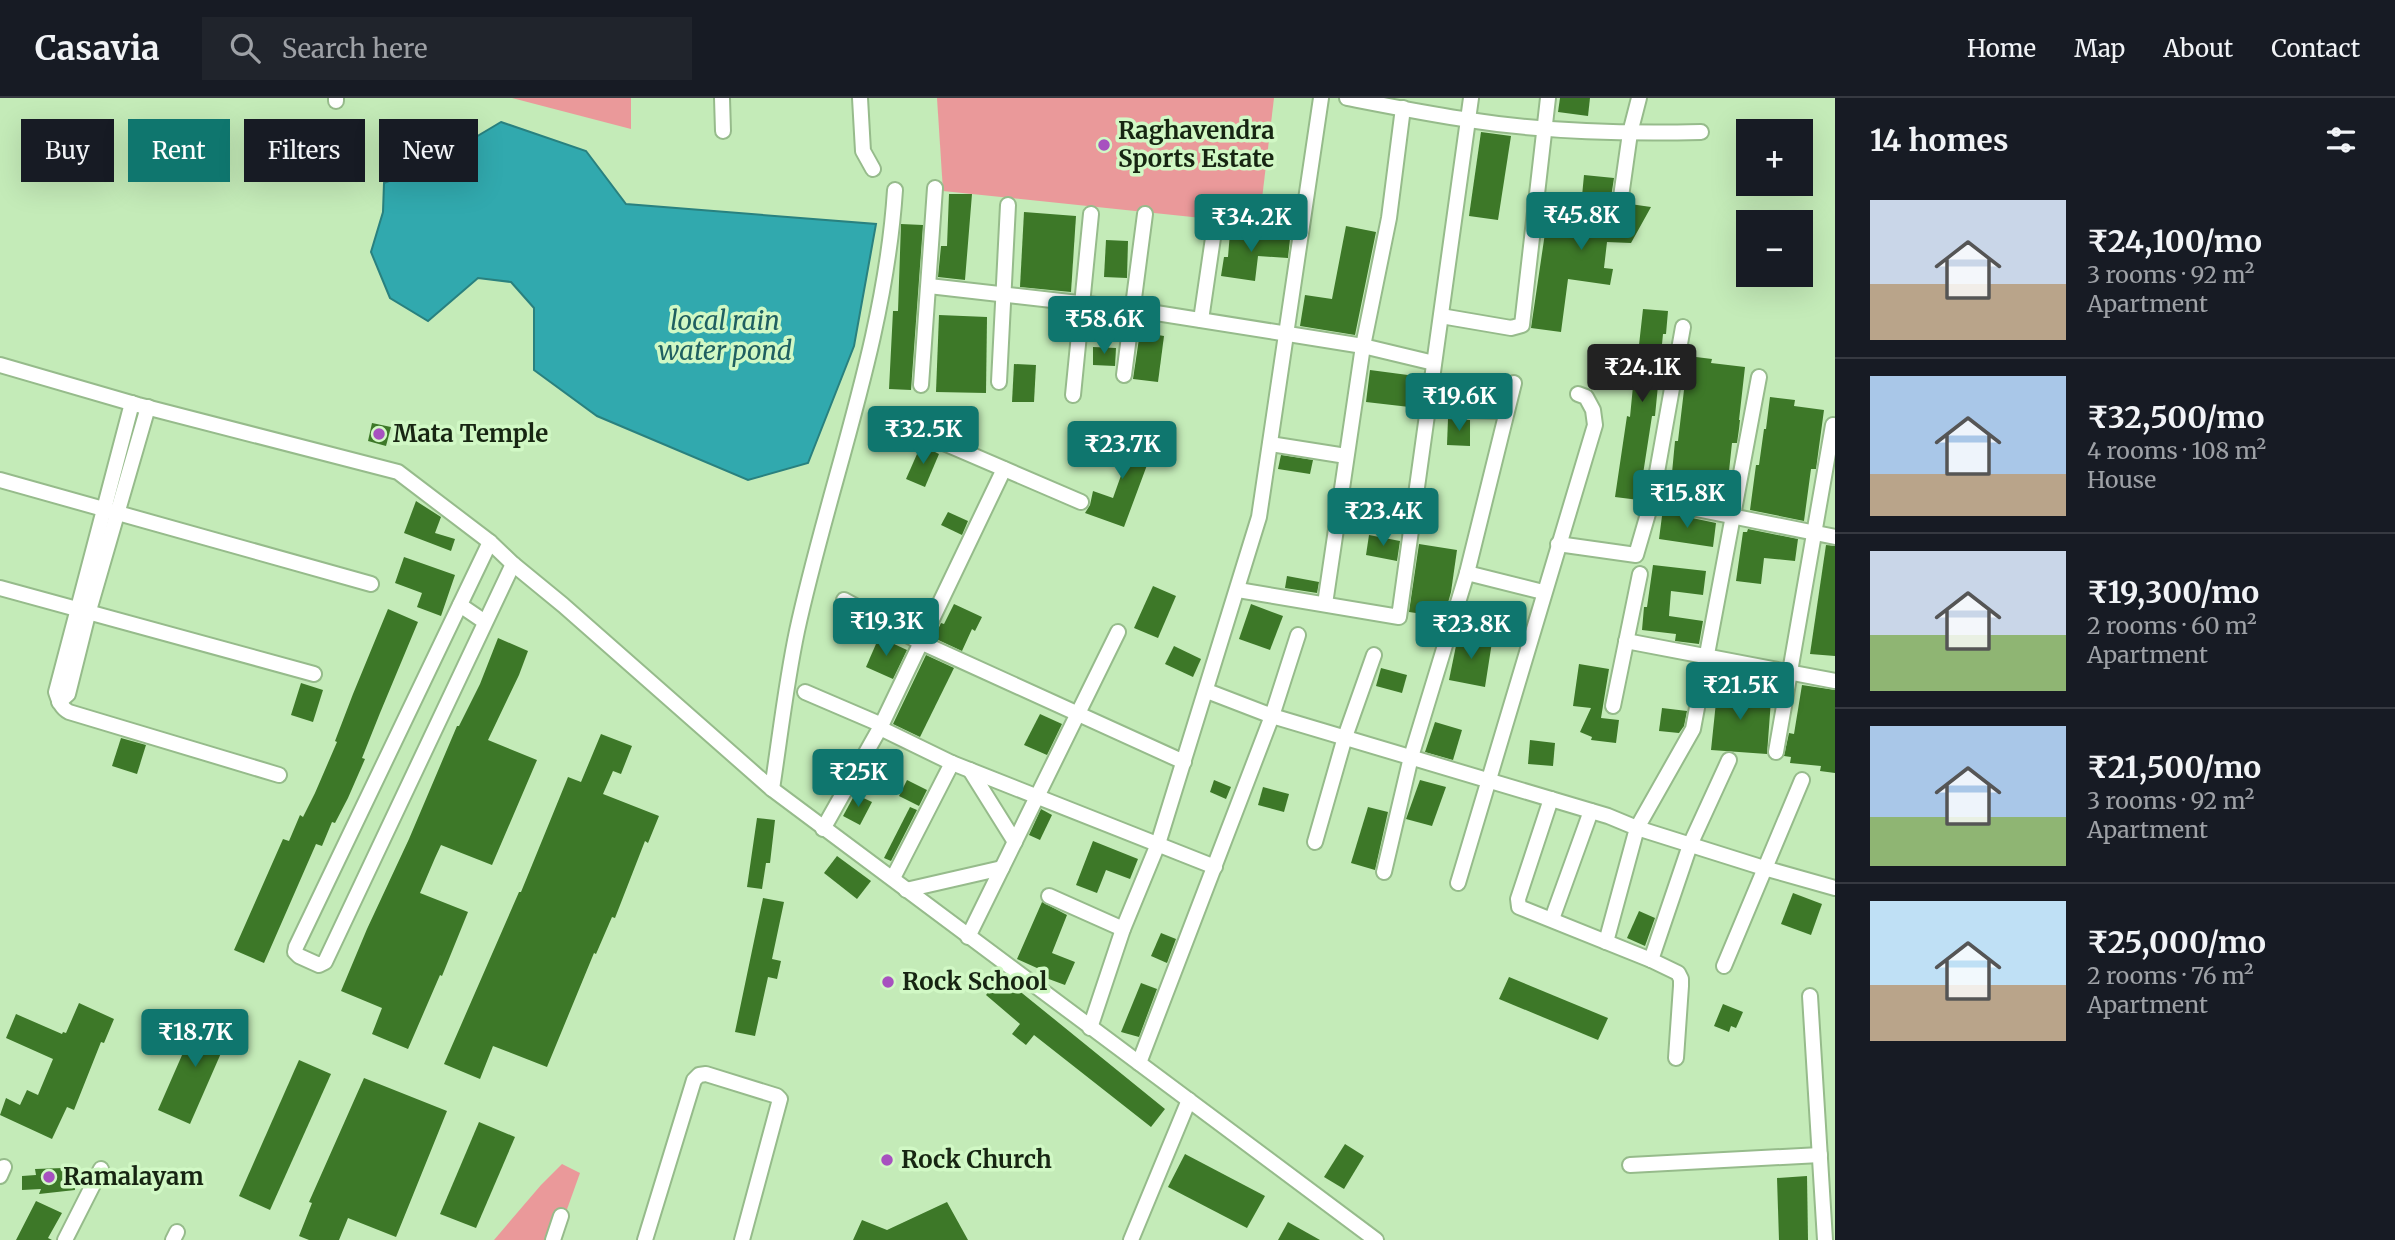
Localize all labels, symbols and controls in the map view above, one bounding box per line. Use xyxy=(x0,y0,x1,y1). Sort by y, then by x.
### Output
search box xyxy=(202,17,692,80)
text: Casavia xyxy=(35,28,160,69)
icon: search xyxy=(226,29,264,67)
text: Search here xyxy=(282,32,427,65)
text: Home xyxy=(1967,33,2036,64)
text: Map xyxy=(2074,33,2125,64)
text: About xyxy=(2163,33,2233,64)
text: Contact xyxy=(2271,33,2360,64)
place label: Raghavendra Sports Estate xyxy=(1118,115,1275,174)
chip: Buy xyxy=(21,119,114,182)
chip: Rent xyxy=(128,119,230,182)
chip: Filters xyxy=(244,119,365,182)
chip: New xyxy=(379,119,478,182)
map controls xyxy=(1736,119,1813,287)
button: + xyxy=(1736,119,1813,196)
text: 14 homes xyxy=(1870,121,2008,159)
icon: filters xyxy=(2322,121,2360,159)
marker: Raghavendra Sports Estate xyxy=(1096,137,1112,153)
pin: ₹45.8K xyxy=(1524,192,1638,252)
pin: ₹34.2K xyxy=(1194,194,1308,254)
text: ₹45.8K xyxy=(1542,200,1620,229)
text: ₹34.2K xyxy=(1211,202,1291,231)
button: − xyxy=(1736,210,1813,287)
text: ₹24,100/mo xyxy=(2087,222,2262,260)
icon: home xyxy=(1926,228,2010,312)
text: 3 rooms · 92 m² xyxy=(2087,260,2254,289)
text: Apartment xyxy=(2087,289,2208,318)
pin: ₹58.6K xyxy=(1047,296,1161,356)
water label: local rain water pond xyxy=(658,304,792,367)
text: ₹58.6K xyxy=(1064,304,1144,333)
pin: ₹24.1K xyxy=(1585,344,1699,404)
text: ₹24.1K xyxy=(1603,352,1681,381)
pin: ₹19.6K xyxy=(1402,374,1516,433)
text: ₹19.6K xyxy=(1422,381,1496,410)
text: ₹32,500/mo xyxy=(2087,398,2264,436)
icon: home xyxy=(1926,404,2010,488)
pin: ₹32.5K xyxy=(866,406,980,466)
text: ₹32.5K xyxy=(884,414,962,443)
place label: Mata Temple xyxy=(393,418,548,449)
pin: ₹23.7K xyxy=(1065,422,1179,481)
marker: Mata Temple xyxy=(371,426,387,442)
text: ₹23.7K xyxy=(1083,429,1161,458)
text: 4 rooms · 108 m² xyxy=(2087,436,2266,465)
text: House xyxy=(2087,465,2156,494)
pin: ₹15.8K xyxy=(1630,470,1744,530)
text: ₹15.8K xyxy=(1649,478,1725,507)
pin: ₹23.4K xyxy=(1326,489,1440,548)
text: ₹23.4K xyxy=(1343,496,1423,525)
text: ₹19,300/mo xyxy=(2087,573,2259,611)
icon: home xyxy=(1926,579,2010,663)
pin: ₹19.3K xyxy=(829,598,943,658)
pin: ₹23.8K xyxy=(1414,602,1528,661)
text: ₹19.3K xyxy=(849,606,923,635)
text: ₹23.8K xyxy=(1432,609,1510,638)
text: 2 rooms · 60 m² xyxy=(2087,611,2257,640)
text: Apartment xyxy=(2087,640,2208,669)
pin: ₹21.5K xyxy=(1683,662,1797,722)
text: ₹21.5K xyxy=(1702,670,1778,699)
text: ₹21,500/mo xyxy=(2087,748,2261,786)
pin: ₹25K xyxy=(817,750,899,809)
icon: home xyxy=(1926,754,2010,838)
text: ₹25K xyxy=(828,757,888,786)
text: 3 rooms · 92 m² xyxy=(2087,786,2254,815)
text: Apartment xyxy=(2087,815,2208,844)
text: ₹25,000/mo xyxy=(2087,923,2266,961)
icon: home xyxy=(1926,929,2010,1013)
text: 2 rooms · 76 m² xyxy=(2087,961,2254,990)
place label: Rock School xyxy=(902,966,1047,997)
marker: Rock School xyxy=(880,974,896,990)
text: Apartment xyxy=(2087,990,2208,1019)
pin: ₹18.7K xyxy=(138,1010,252,1069)
text: ₹18.7K xyxy=(157,1017,233,1046)
place label: Rock Church xyxy=(901,1144,1052,1175)
marker: Rock Church xyxy=(879,1152,895,1168)
place label: Ramalayam xyxy=(63,1161,204,1192)
marker: Ramalayam xyxy=(41,1169,57,1185)

